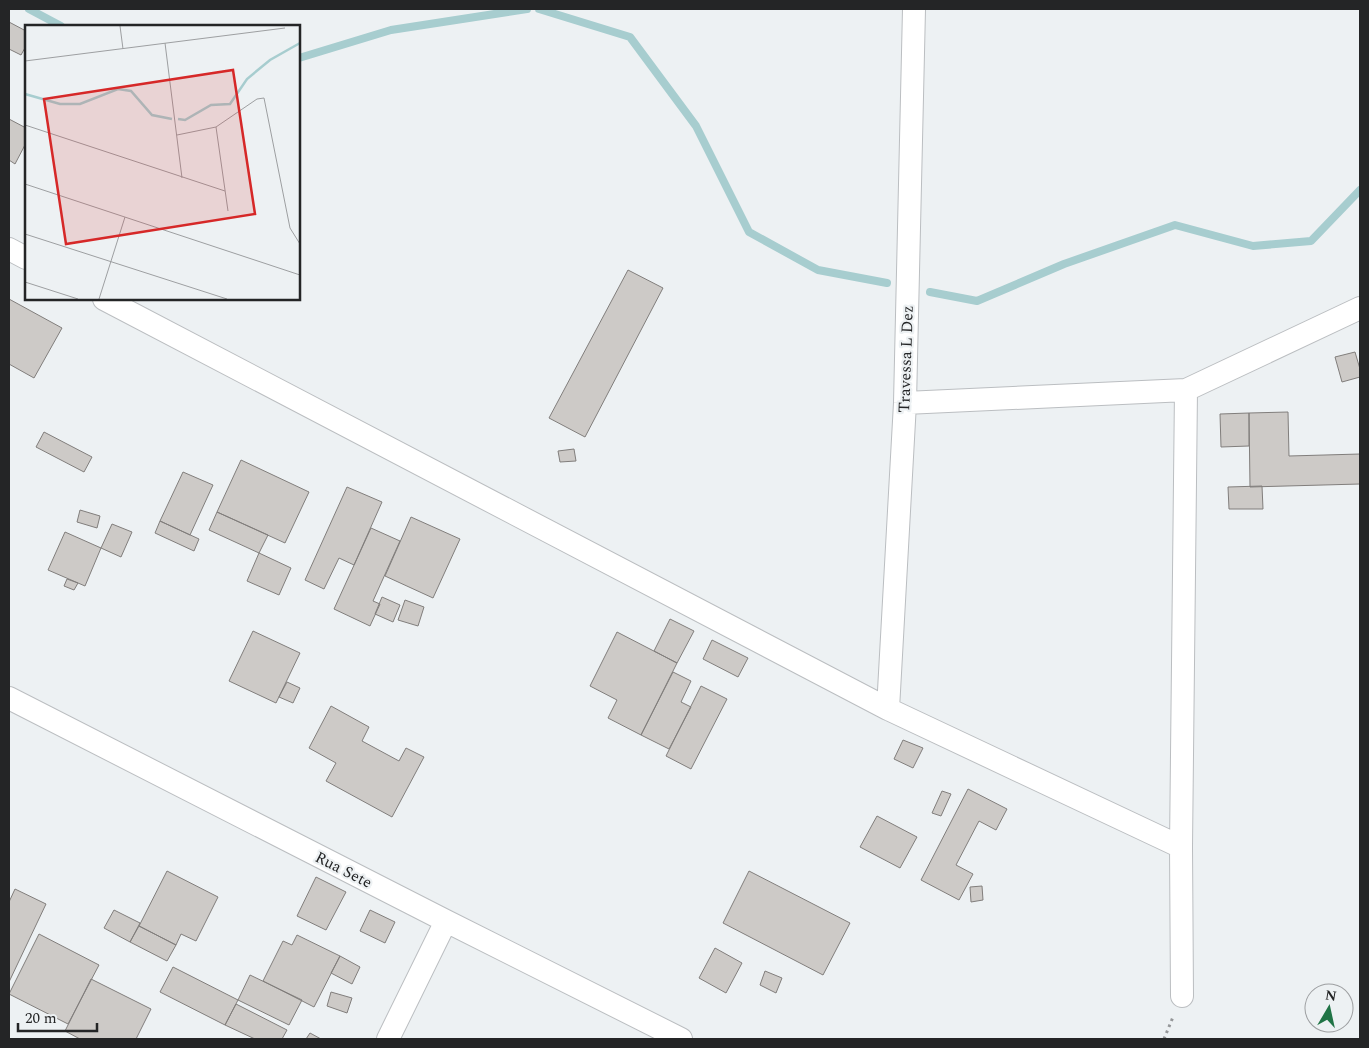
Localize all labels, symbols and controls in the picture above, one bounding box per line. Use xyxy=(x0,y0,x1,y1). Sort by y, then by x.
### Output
inset map xyxy=(25,25,300,300)
street label: Travessa L Dez xyxy=(892,305,920,413)
street label: Rua Sete xyxy=(311,845,376,895)
north arrow xyxy=(1304,983,1354,1033)
text: N xyxy=(1324,984,1338,1007)
scale bar xyxy=(18,1000,96,1032)
text: 20 m xyxy=(25,1007,57,1030)

